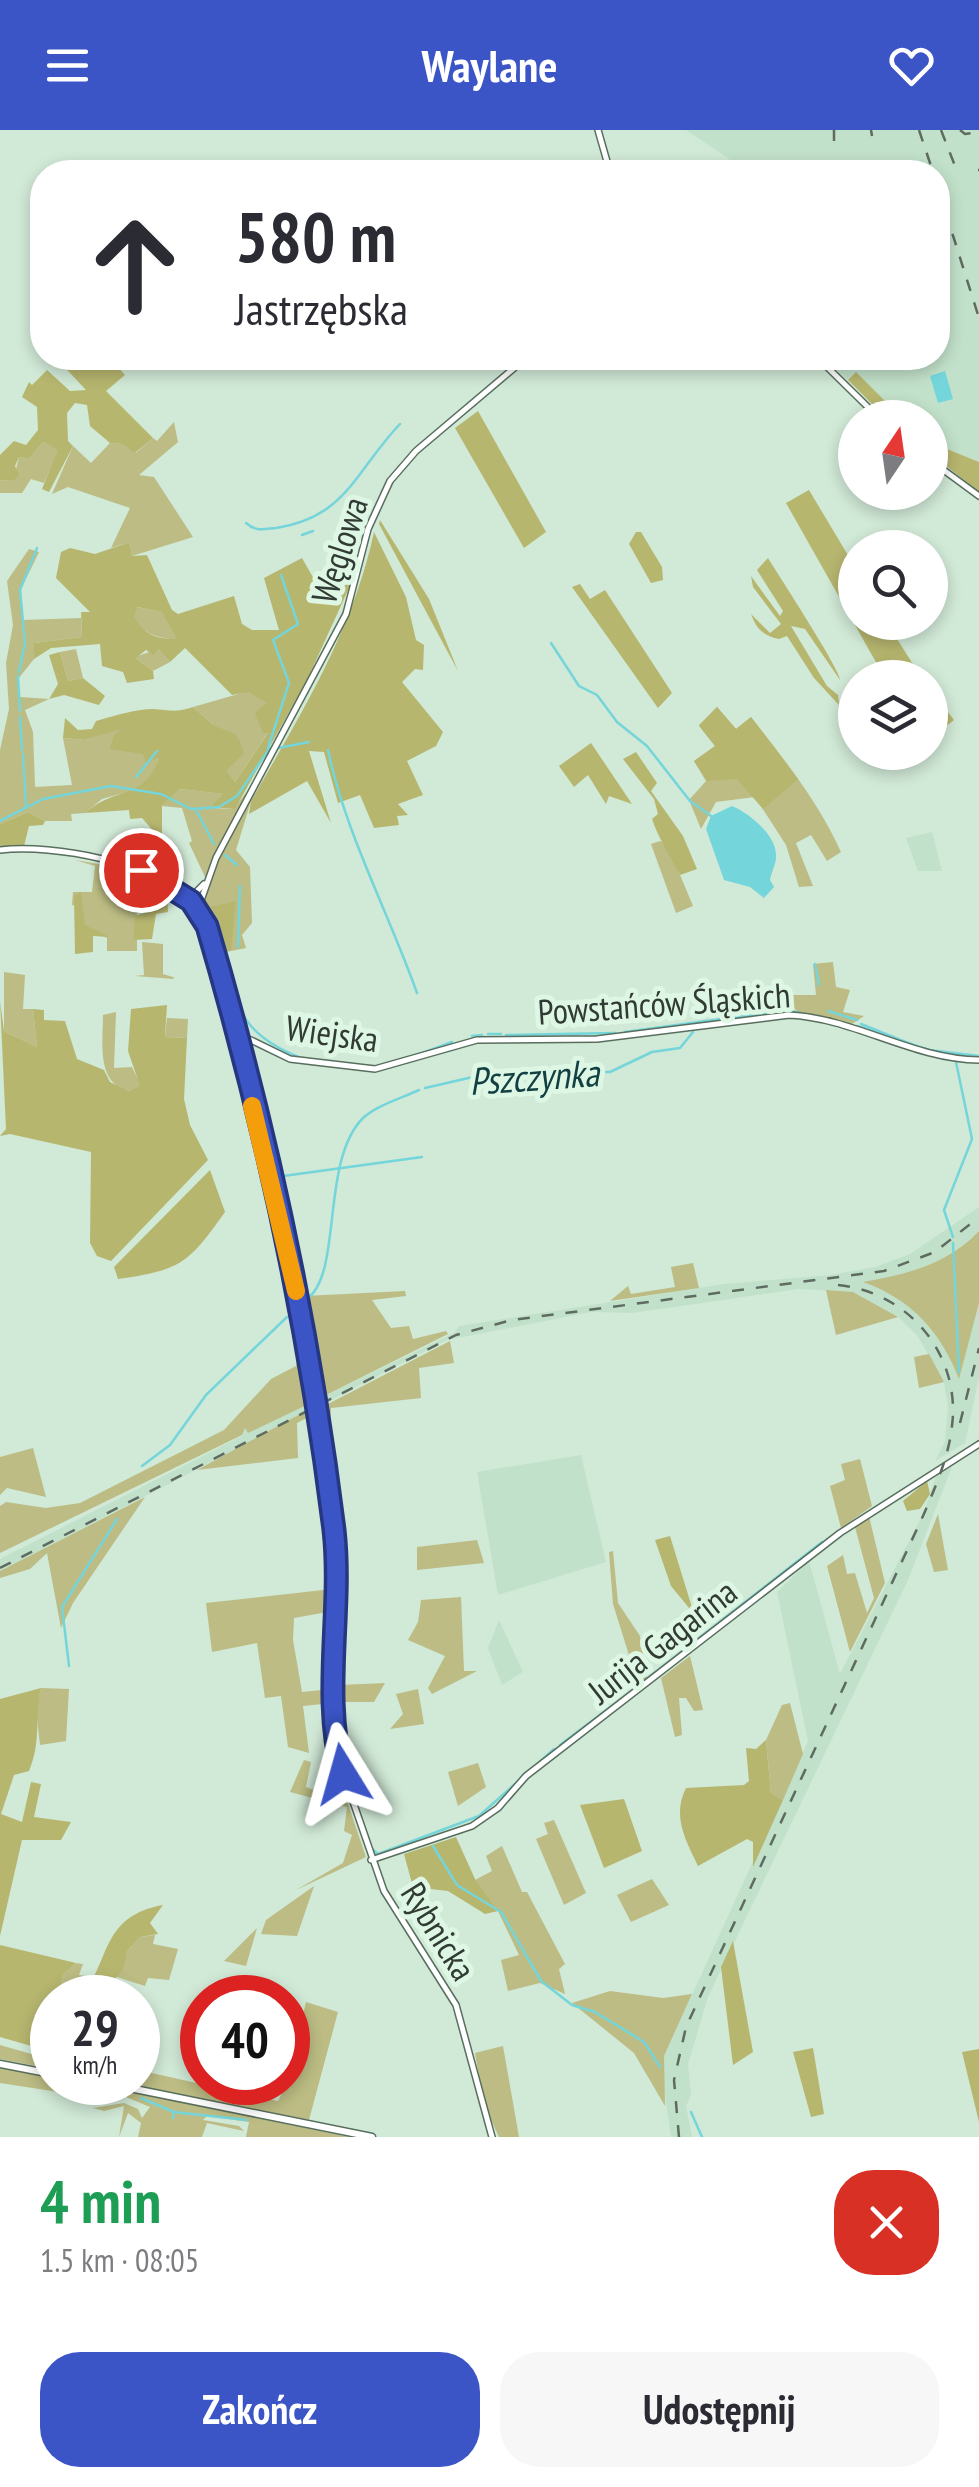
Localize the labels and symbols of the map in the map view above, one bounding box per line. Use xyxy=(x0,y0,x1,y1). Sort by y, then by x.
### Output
north arrow xyxy=(838,400,948,510)
street label: Węglowa xyxy=(300,491,378,609)
pin xyxy=(99,828,184,913)
street label: Powstańców Śląskich xyxy=(536,971,792,1035)
street label: Wiejska xyxy=(283,1004,381,1062)
water label: Pszczynka xyxy=(468,1047,602,1105)
street label: Jurija Gagarina xyxy=(577,1568,746,1714)
position arrow xyxy=(291,1722,395,1826)
street label: Rybnicka xyxy=(391,1873,487,1989)
speed limit sign: 40 xyxy=(180,1975,310,2105)

